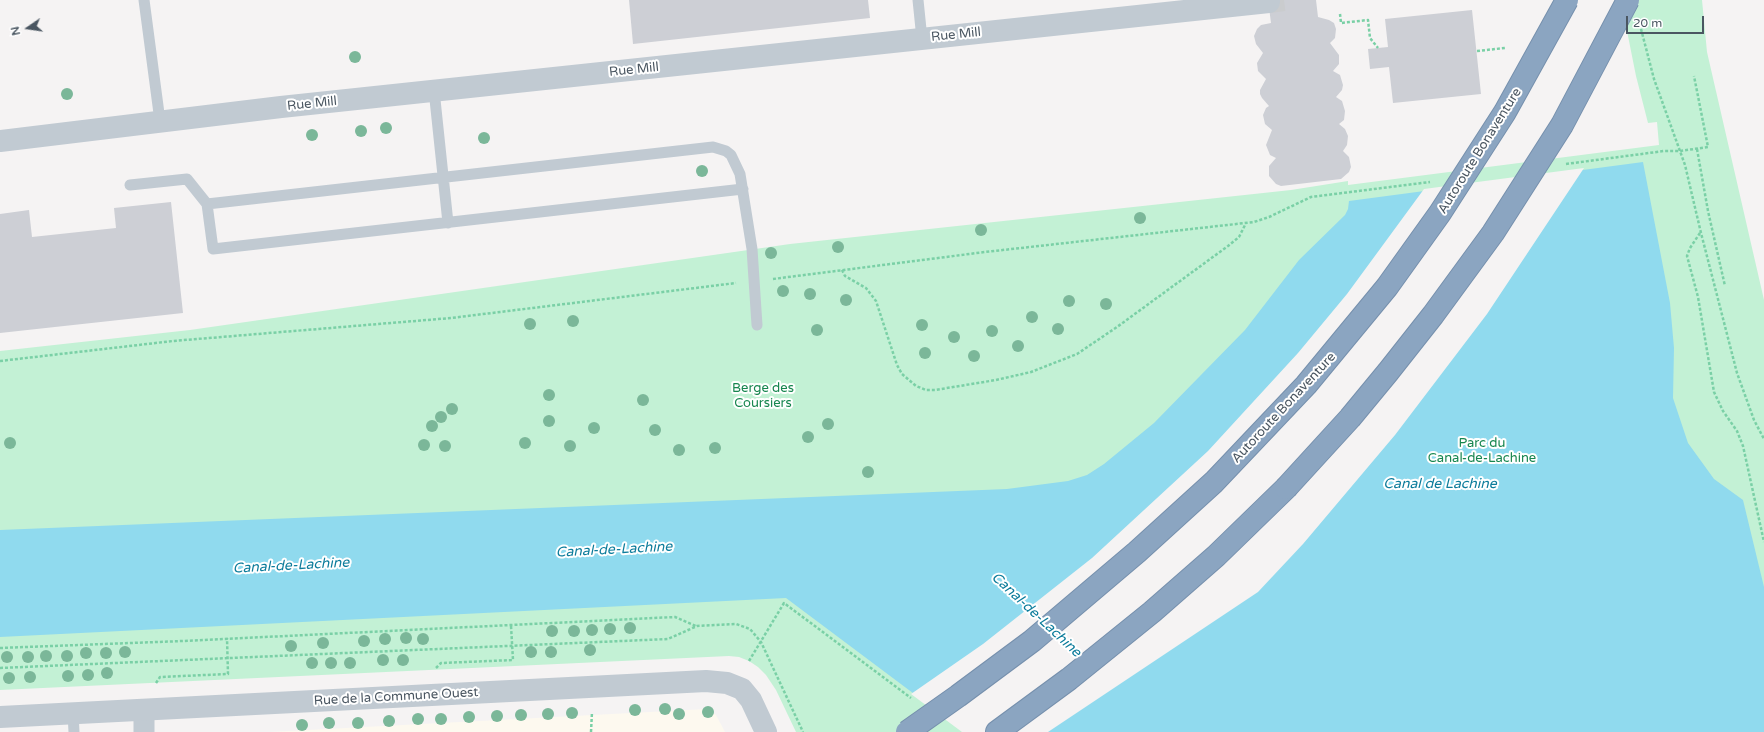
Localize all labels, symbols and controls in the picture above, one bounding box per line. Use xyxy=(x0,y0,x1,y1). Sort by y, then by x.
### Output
north arrow xyxy=(8,8,48,48)
scale bar xyxy=(1628,8,1706,34)
text: 20 m xyxy=(1633,16,1662,30)
text: N xyxy=(8,25,23,37)
street label: Rue Mill xyxy=(930,25,982,45)
street label: Rue Mill xyxy=(608,60,660,80)
street label: Autoroute Bonaventure xyxy=(1435,85,1525,217)
street label: Rue Mill xyxy=(286,94,338,114)
street label: Autoroute Bonaventure xyxy=(1229,350,1339,466)
park label: Berge des Coursiers xyxy=(732,381,794,412)
park label: Parc du Canal-de-Lachine xyxy=(1428,436,1536,467)
water label: Canal de Lachine xyxy=(1383,476,1497,492)
water label: Canal-de-Lachine xyxy=(555,539,673,561)
water label: Canal-de-Lachine xyxy=(232,555,350,577)
water label: Canal-de-Lachine xyxy=(988,569,1084,661)
street label: Rue de la Commune Ouest xyxy=(313,685,479,709)

